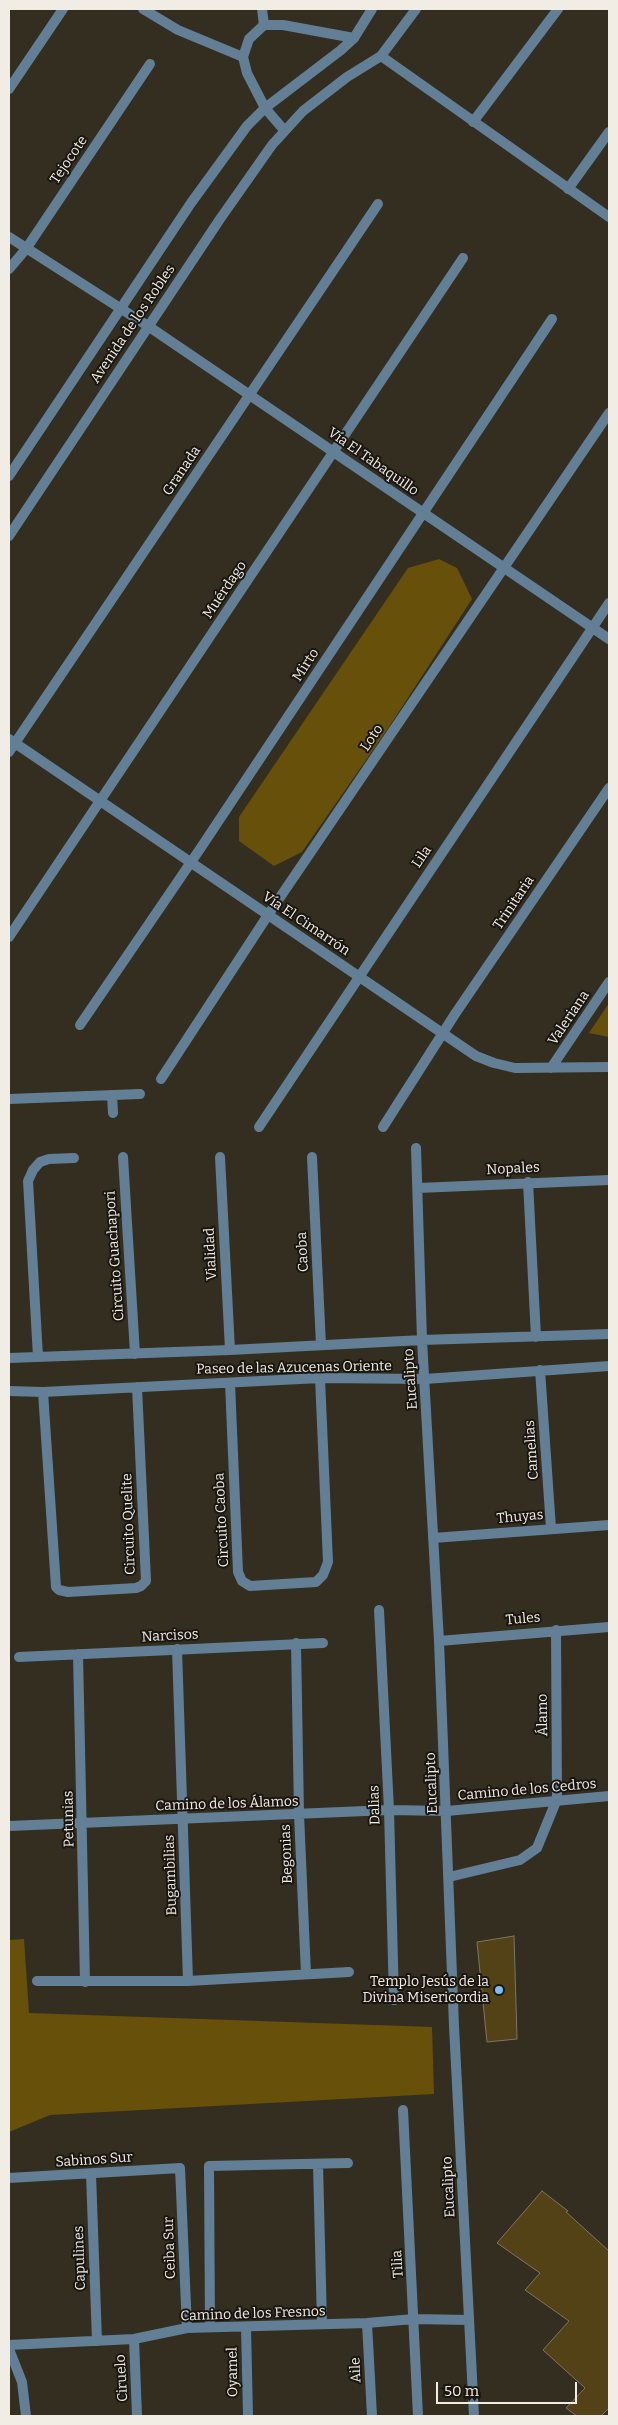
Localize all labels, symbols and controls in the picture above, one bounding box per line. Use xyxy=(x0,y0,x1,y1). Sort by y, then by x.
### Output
street label: Tejocote xyxy=(47,133,91,187)
street label: Avenida de los Robles xyxy=(87,262,179,386)
street label: Vía El Tabaquillo xyxy=(324,424,422,500)
street label: Granada xyxy=(159,443,205,499)
street label: Muérdago xyxy=(200,558,250,622)
street label: Mirto xyxy=(289,645,323,685)
street label: Loto xyxy=(357,721,387,755)
street label: Lila xyxy=(409,843,435,871)
street label: Trinitaria xyxy=(490,873,538,933)
street label: Vía El Cimarrón xyxy=(259,889,353,959)
street label: Valeriana xyxy=(545,988,593,1048)
street label: Nopales xyxy=(486,1159,540,1179)
street label: Circuito Guachapori xyxy=(102,1190,128,1322)
street label: Vialidad xyxy=(201,1227,221,1281)
street label: Caoba xyxy=(294,1231,312,1273)
street label: Eucalipto xyxy=(400,1348,422,1410)
street label: Paseo de las Azucenas Oriente xyxy=(196,1358,392,1378)
street label: Camelias xyxy=(522,1420,542,1480)
street label: Circuito Caoba xyxy=(211,1472,233,1568)
street label: Circuito Quelite xyxy=(119,1473,139,1575)
street label: Thuyas xyxy=(496,1507,544,1527)
street label: Tules xyxy=(505,1609,541,1629)
street label: Narcisos xyxy=(141,1626,199,1646)
street label: Álamo xyxy=(534,1694,552,1736)
street label: Eucalipto xyxy=(423,1752,441,1814)
street label: Camino de los Cedros xyxy=(457,1776,597,1804)
street label: Dalias xyxy=(366,1785,384,1825)
street label: Petunias xyxy=(60,1791,78,1847)
street label: Camino de los Álamos xyxy=(155,1793,299,1815)
street label: Begonias xyxy=(278,1824,296,1884)
street label: Bugambilias xyxy=(161,1834,181,1916)
place label: Templo Jesús de la Divina Misericordia xyxy=(363,1974,489,2006)
marker: Templo Jesús de la Divina Misericordia xyxy=(493,1984,505,1996)
street label: Sabinos Sur xyxy=(55,2149,133,2171)
street label: Eucalipto xyxy=(439,2156,459,2218)
street label: Ceiba Sur xyxy=(161,2217,179,2279)
street label: Capulines xyxy=(70,2225,90,2291)
street label: Tilia xyxy=(389,2250,407,2278)
street label: Camino de los Fresnos xyxy=(180,2303,326,2325)
street label: Oyamel xyxy=(224,2347,242,2397)
street label: Ciruelo xyxy=(112,2354,132,2402)
street label: Aile xyxy=(347,2357,365,2383)
scale bar xyxy=(438,2372,579,2404)
text: 50 m xyxy=(444,2382,479,2400)

